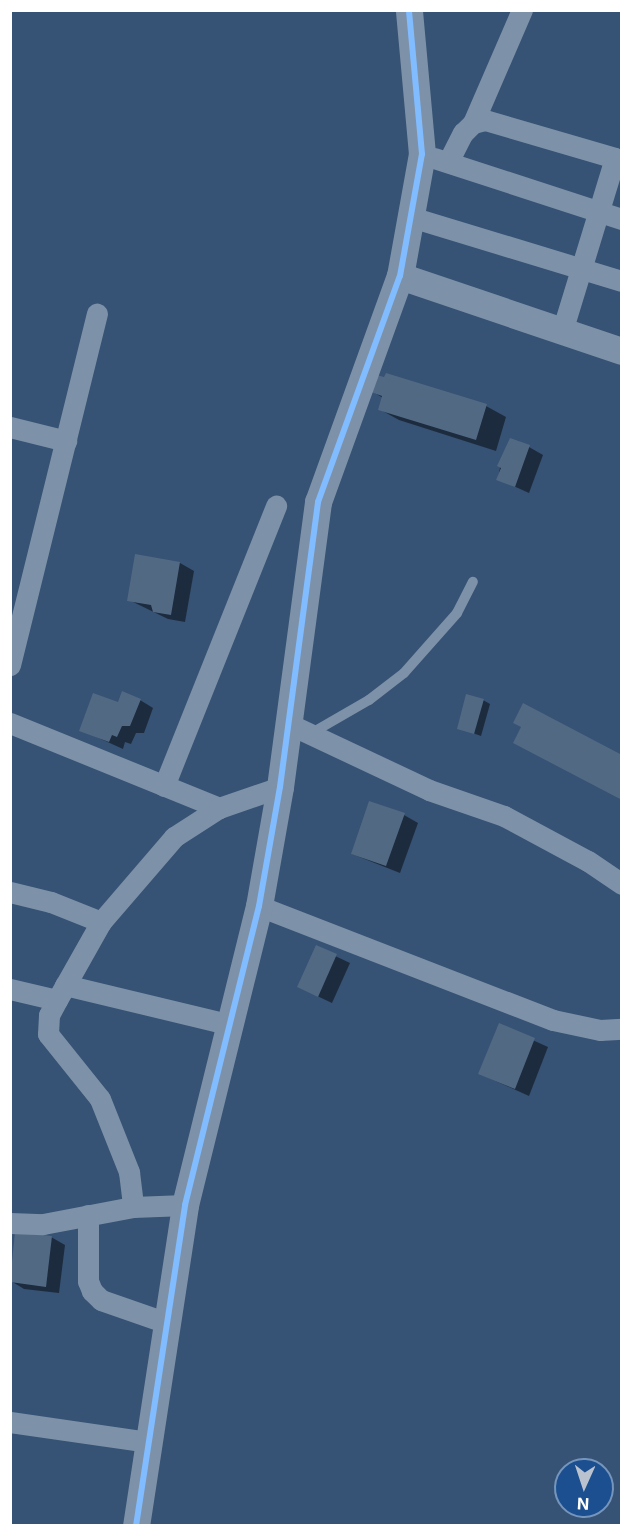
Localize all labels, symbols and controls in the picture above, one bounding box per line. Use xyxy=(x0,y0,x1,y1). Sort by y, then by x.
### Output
north arrow xyxy=(554,1458,614,1518)
text: N xyxy=(577,1494,590,1514)

